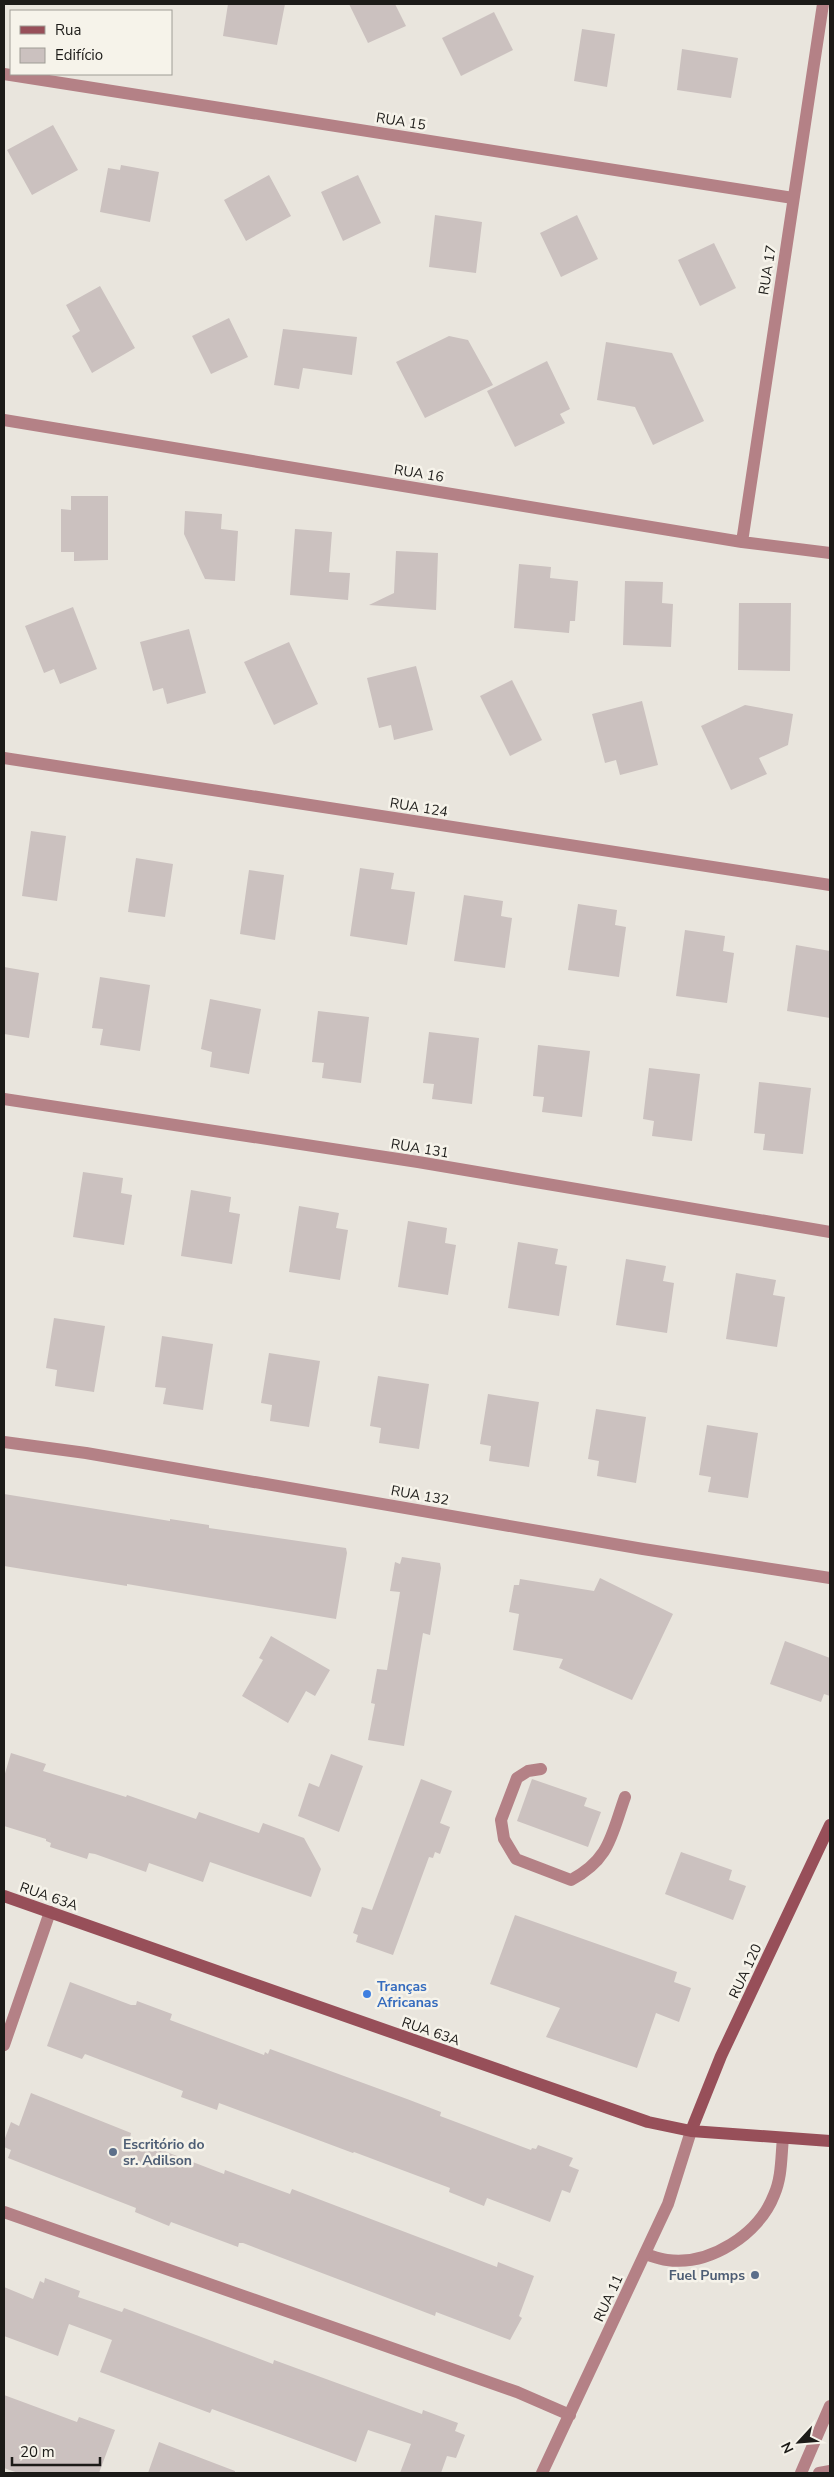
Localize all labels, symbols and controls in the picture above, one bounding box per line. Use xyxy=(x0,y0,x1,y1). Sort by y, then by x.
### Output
legend xyxy=(10,10,172,75)
text: Rua xyxy=(55,20,81,40)
text: Edifício xyxy=(55,45,103,65)
street label: RUA 15 xyxy=(375,108,427,135)
street label: RUA 17 xyxy=(754,244,781,296)
street label: RUA 16 xyxy=(393,460,445,487)
street label: RUA 124 xyxy=(389,794,449,821)
street label: RUA 131 xyxy=(390,1135,450,1162)
street label: RUA 132 xyxy=(389,1481,450,1510)
street label: RUA 63A xyxy=(17,1878,80,1915)
street label: RUA 120 xyxy=(724,1941,766,2002)
place label: Tranças Africanas xyxy=(377,1977,439,2012)
marker: Tranças Africanas xyxy=(361,1988,373,2000)
street label: RUA 63A xyxy=(399,2013,462,2050)
place label: Escritório do sr. Adilson xyxy=(123,2135,205,2170)
marker: Escritório do sr. Adilson xyxy=(107,2146,119,2158)
place label: Fuel Pumps xyxy=(669,2266,745,2285)
marker: Fuel Pumps xyxy=(749,2269,761,2281)
street label: RUA 11 xyxy=(589,2271,628,2325)
north arrow xyxy=(774,2417,824,2467)
scale bar xyxy=(12,2434,100,2466)
text: N xyxy=(777,2439,799,2456)
text: 20 m xyxy=(20,2442,55,2462)

